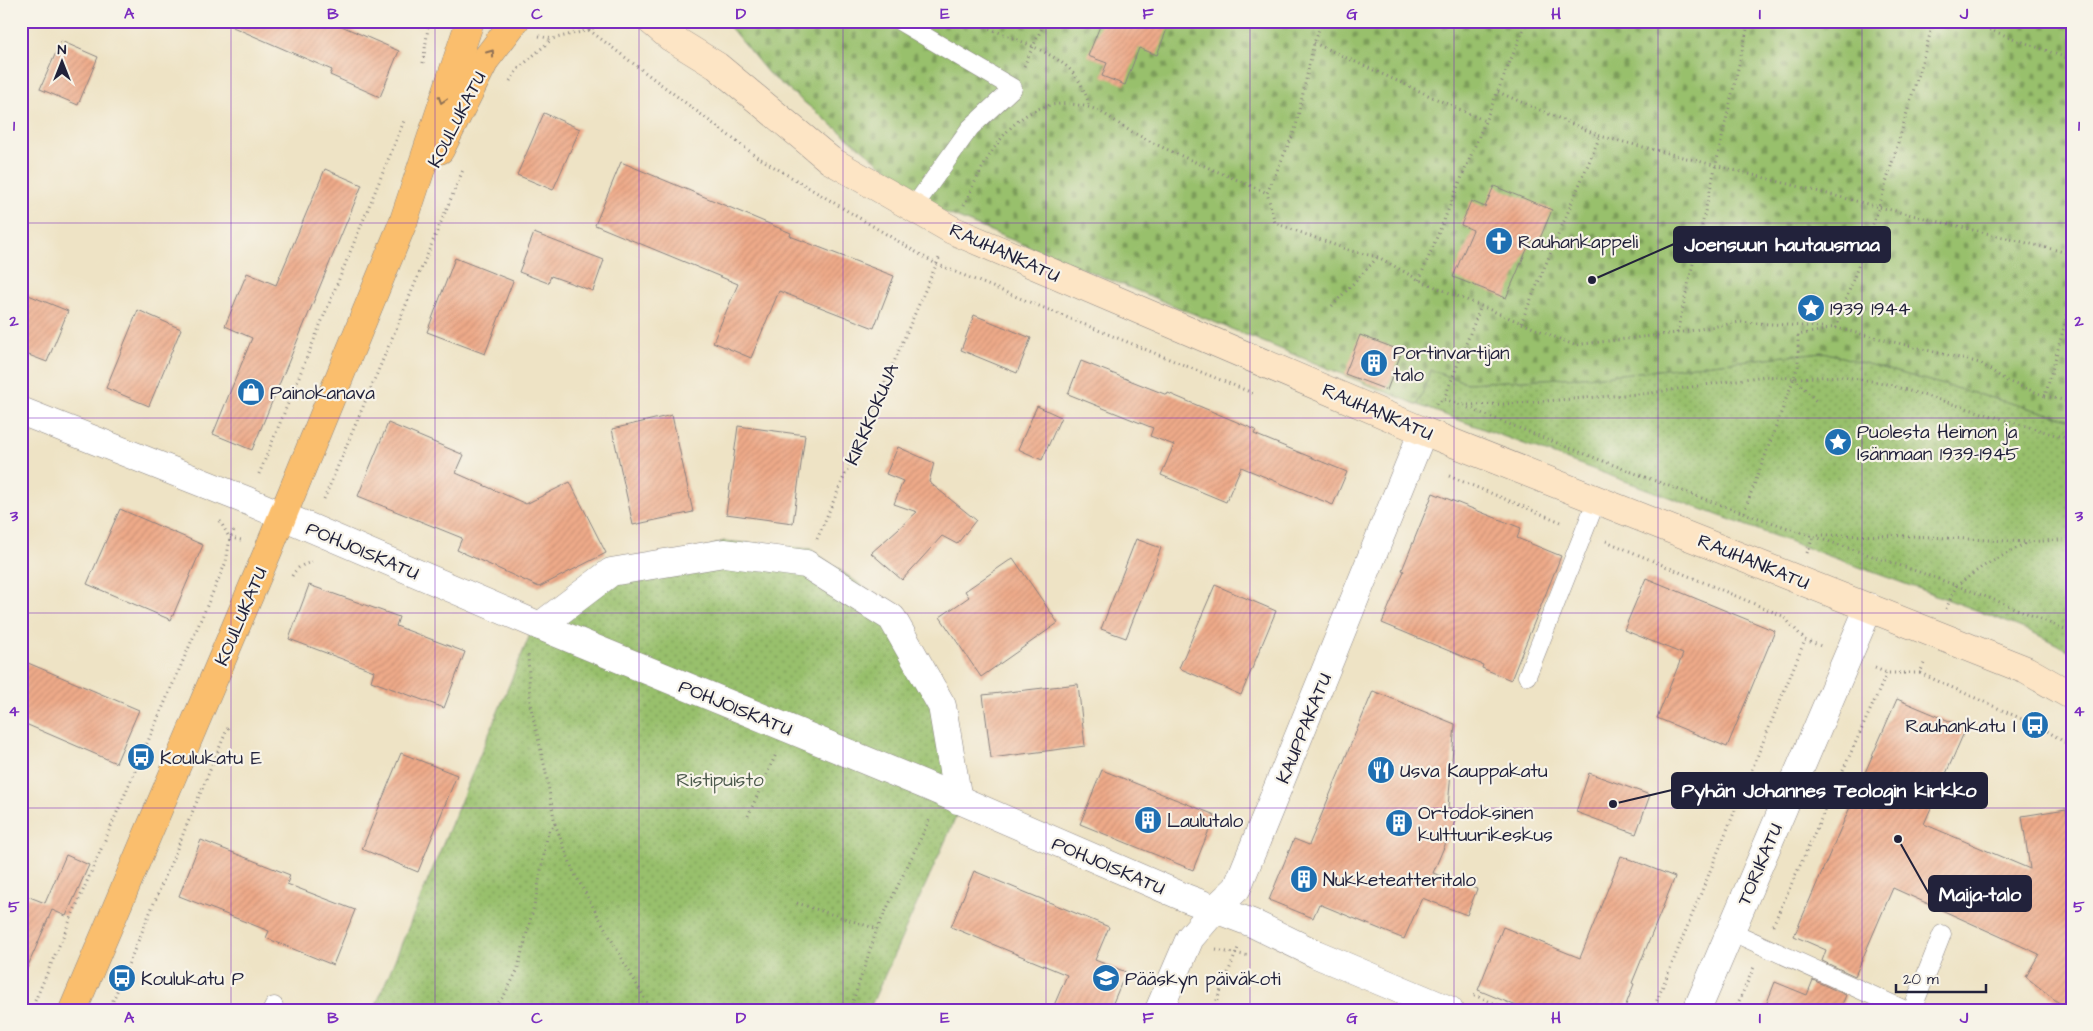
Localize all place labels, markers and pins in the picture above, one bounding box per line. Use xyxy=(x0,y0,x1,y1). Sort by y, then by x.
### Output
church icon: Rauhankappeli xyxy=(1484,226,1514,256)
callout: Joensuun hautausmaa xyxy=(1674,227,1890,262)
place label: Rauhankappeli xyxy=(1518,229,1638,256)
place icon: 1939 1944 xyxy=(1796,293,1826,323)
place label: 1939 1944 xyxy=(1830,296,1911,323)
place label: Portinvartijan talo xyxy=(1393,340,1509,389)
building icon: Portinvartijan talo xyxy=(1359,348,1389,378)
shop icon: Painokanava xyxy=(236,377,266,407)
place label: Painokanava xyxy=(270,380,375,407)
place label: Puolesta Heimon ja Isänmaan 1939-1945 xyxy=(1857,419,2020,468)
place icon: Puolesta Heimon ja Isänmaan 1939-1945 xyxy=(1823,427,1853,457)
bus stop icon: Rauhankatu I xyxy=(2020,710,2050,740)
place label: Rauhankatu I xyxy=(1905,713,2016,740)
bus stop icon: Koulukatu E xyxy=(126,742,156,772)
place label: Koulukatu E xyxy=(160,745,262,772)
restaurant icon: Usva Kauppakatu xyxy=(1366,755,1396,785)
place label: Usva Kauppakatu xyxy=(1400,758,1548,785)
callout: Pyhän Johannes Teologin kirkko xyxy=(1672,773,1987,808)
place label: Ortodoksinen kulttuurikeskus xyxy=(1418,800,1553,849)
building icon: Laulutalo xyxy=(1133,805,1163,835)
place label: Laulutalo xyxy=(1167,808,1243,835)
building icon: Ortodoksinen kulttuurikeskus xyxy=(1384,808,1414,838)
building icon: Nukketeatteritalo xyxy=(1289,864,1319,894)
place label: Nukketeatteritalo xyxy=(1323,867,1476,894)
callout: Maija-talo xyxy=(1929,876,2031,911)
bus stop icon: Koulukatu P xyxy=(107,963,137,993)
school or university icon: Pääskyn päiväkoti xyxy=(1091,963,1121,993)
place label: Koulukatu P xyxy=(141,966,244,993)
place label: Pääskyn päiväkoti xyxy=(1125,966,1281,994)

